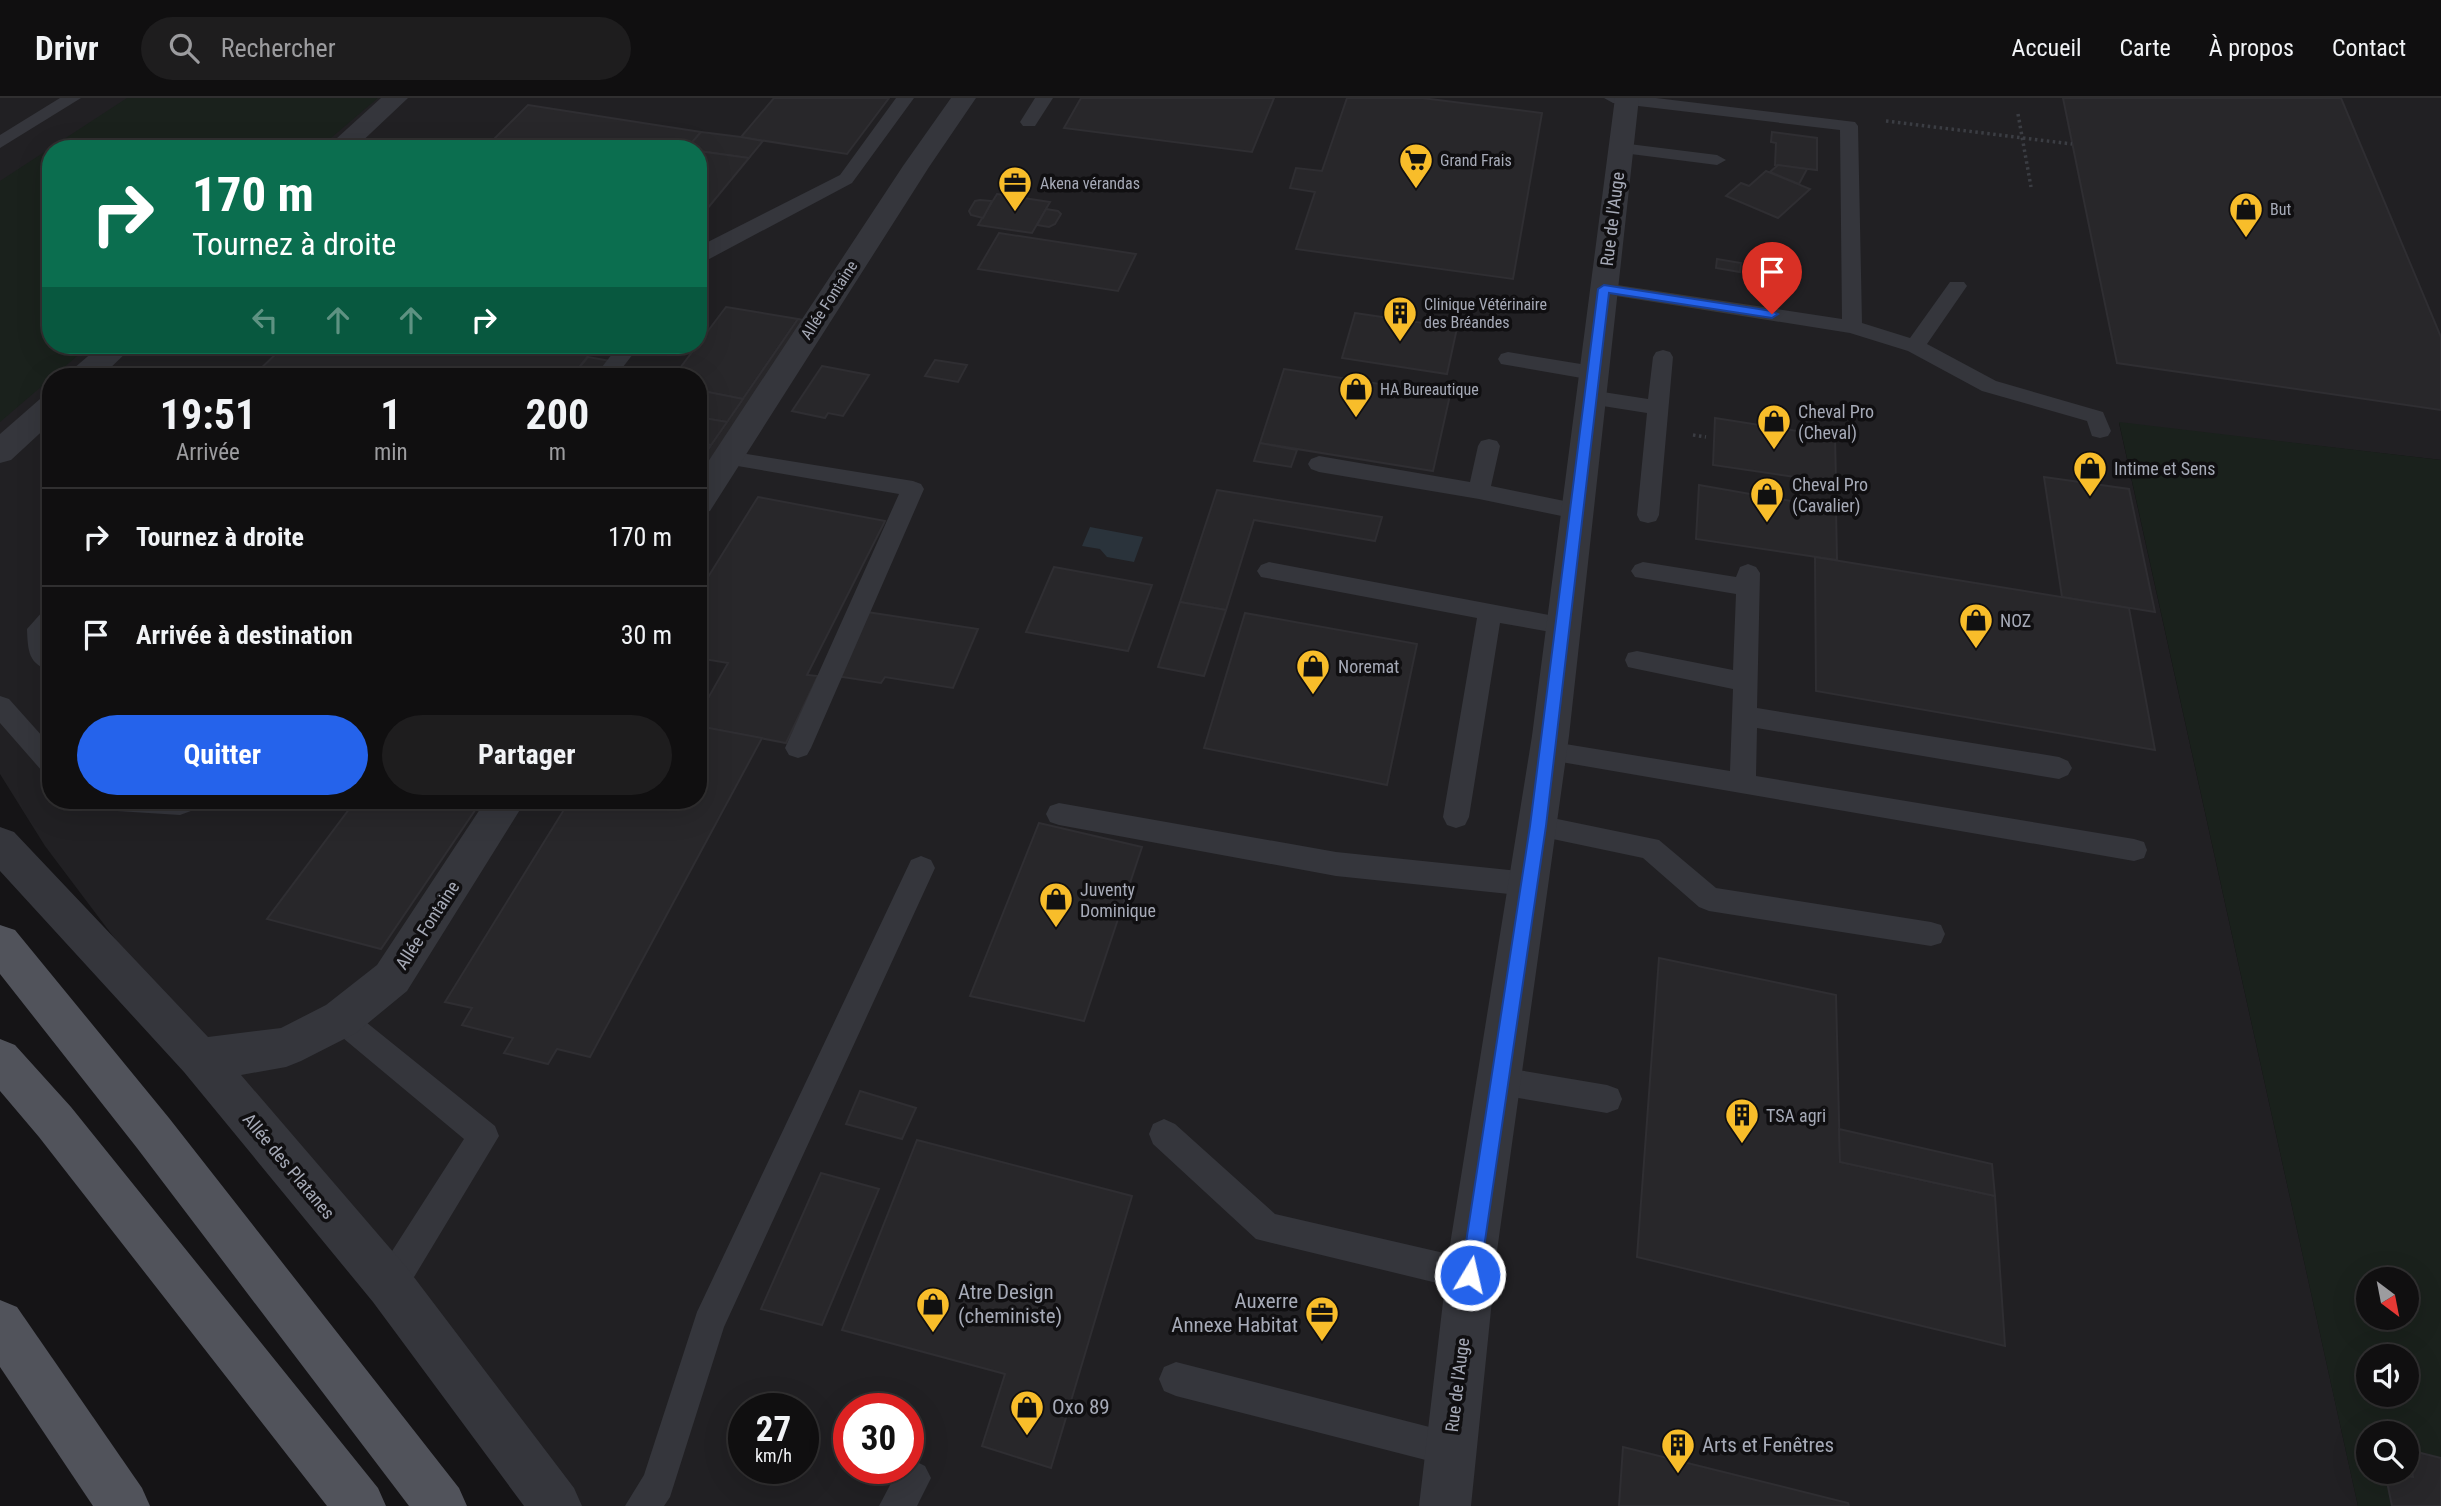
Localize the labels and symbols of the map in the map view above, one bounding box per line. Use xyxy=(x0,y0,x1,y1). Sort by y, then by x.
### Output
supermarket icon: Grand Frais xyxy=(1397,141,1435,190)
place label: Grand Frais xyxy=(1440,151,1512,170)
office icon: Akena vérandas xyxy=(996,164,1034,213)
street label: Rue de l'Auge xyxy=(1596,171,1628,267)
place label: Akena vérandas xyxy=(1040,174,1140,193)
shop icon: But xyxy=(2227,190,2265,239)
place label: But xyxy=(2270,200,2291,219)
pin xyxy=(1742,242,1802,314)
street label: Allée Fontaine xyxy=(797,257,861,343)
building icon: Clinique Vétérinaire des Bréandes xyxy=(1381,294,1419,343)
place label: Clinique Vétérinaire des Bréandes xyxy=(1424,295,1547,332)
shop icon: HA Bureautique xyxy=(1337,370,1375,419)
place label: HA Bureautique xyxy=(1380,380,1479,399)
place label: Cheval Pro (Cheval) xyxy=(1798,401,1874,444)
shop icon: Cheval Pro (Cheval) xyxy=(1755,402,1793,451)
shop icon: Intime et Sens xyxy=(2071,449,2109,498)
place label: Intime et Sens xyxy=(2114,458,2215,479)
place label: Cheval Pro (Cavalier) xyxy=(1792,474,1868,517)
shop icon: Cheval Pro (Cavalier) xyxy=(1748,475,1786,524)
shop icon: NOZ xyxy=(1957,601,1995,650)
place label: NOZ xyxy=(2000,610,2031,631)
shop icon: Noremat xyxy=(1294,647,1332,696)
place label: Noremat xyxy=(1338,656,1399,677)
street label: Allée Fontaine xyxy=(391,877,463,973)
place label: Juventy Dominique xyxy=(1080,879,1156,921)
shop icon: Juventy Dominique xyxy=(1037,880,1075,929)
building icon: TSA agri xyxy=(1723,1096,1761,1145)
place label: TSA agri xyxy=(1766,1105,1826,1126)
street label: Allée des Platanes xyxy=(239,1109,339,1223)
position arrow xyxy=(1433,1238,1507,1312)
north arrow xyxy=(2356,1267,2418,1330)
place label: Atre Design (cheministe) xyxy=(958,1280,1062,1328)
shop icon: Atre Design (cheministe) xyxy=(914,1285,952,1334)
place label: Auxerre Annexe Habitat xyxy=(1171,1289,1298,1337)
office icon: Auxerre Annexe Habitat xyxy=(1303,1294,1341,1343)
street label: Rue de l'Auge xyxy=(1441,1337,1473,1433)
shop icon: Oxo 89 xyxy=(1008,1388,1046,1437)
speed limit sign: 30 xyxy=(833,1393,924,1484)
place label: Oxo 89 xyxy=(1052,1395,1110,1419)
building icon: Arts et Fenêtres xyxy=(1659,1426,1697,1475)
place label: Arts et Fenêtres xyxy=(1702,1433,1834,1457)

